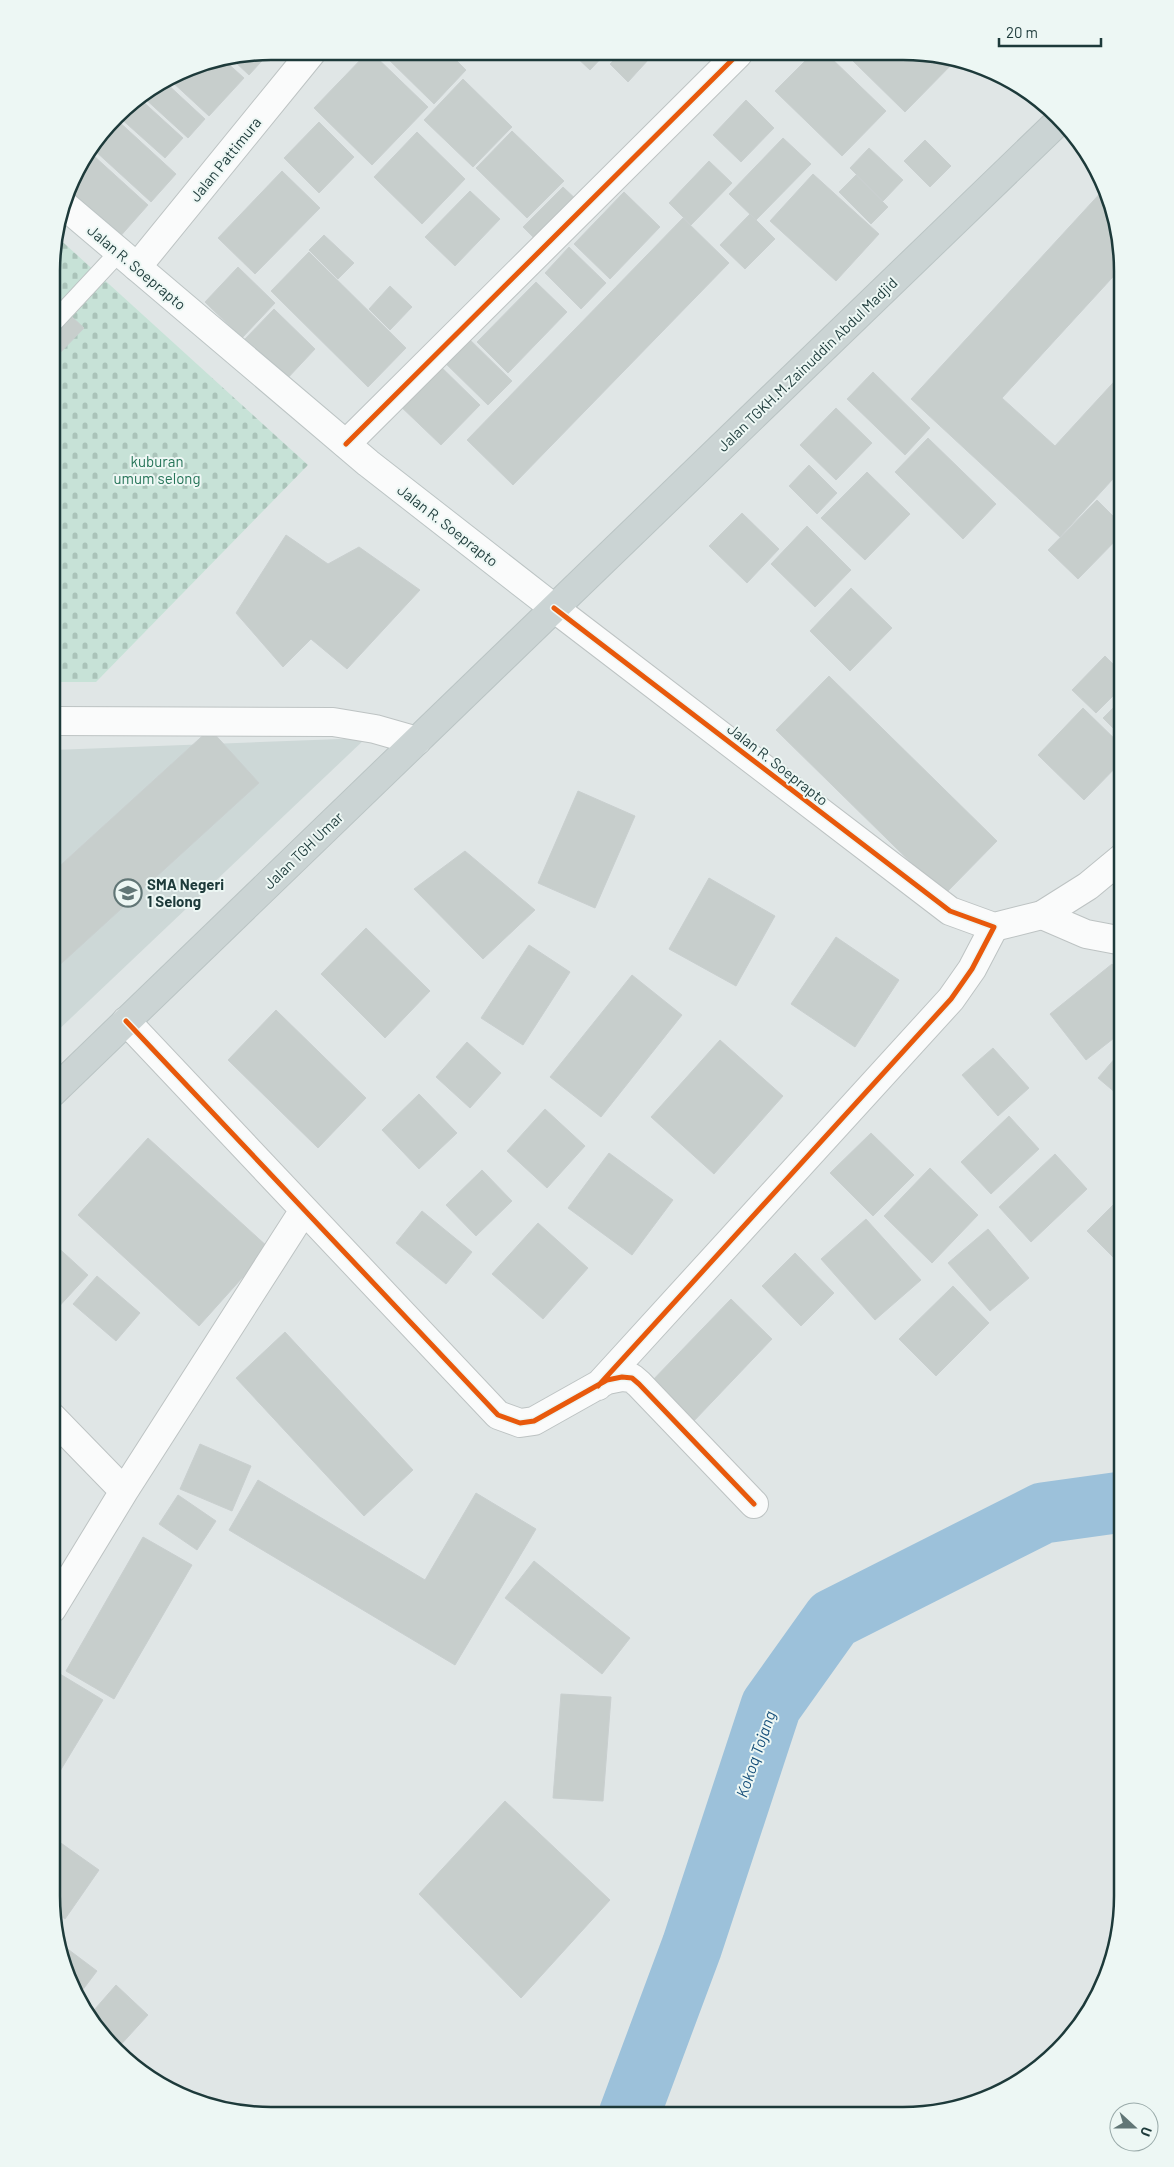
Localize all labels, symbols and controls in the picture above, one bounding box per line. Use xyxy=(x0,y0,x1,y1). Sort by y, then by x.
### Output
scale bar xyxy=(999,15,1102,47)
text: 20 m xyxy=(1006,23,1038,41)
street label: Jalan Pattimura xyxy=(186,113,264,205)
street label: Jalan R. Soeprapto xyxy=(84,221,190,313)
street label: Jalan TGKH.M.Zainuddin Abdul Madjid xyxy=(713,273,901,455)
park label: kuburan umum selong xyxy=(114,452,200,487)
street label: Jalan R. Soeprapto xyxy=(394,480,502,570)
street label: Jalan R. Soeprapto xyxy=(724,719,832,809)
street label: Jalan TGH Umar xyxy=(259,807,347,892)
place label: SMA Negeri 1 Selong xyxy=(147,875,224,910)
school or university icon: SMA Negeri 1 Selong xyxy=(113,878,143,908)
water label: Kokoq Tojang xyxy=(731,1708,779,1800)
north arrow xyxy=(1109,2102,1159,2152)
text: U xyxy=(1137,2125,1156,2139)

